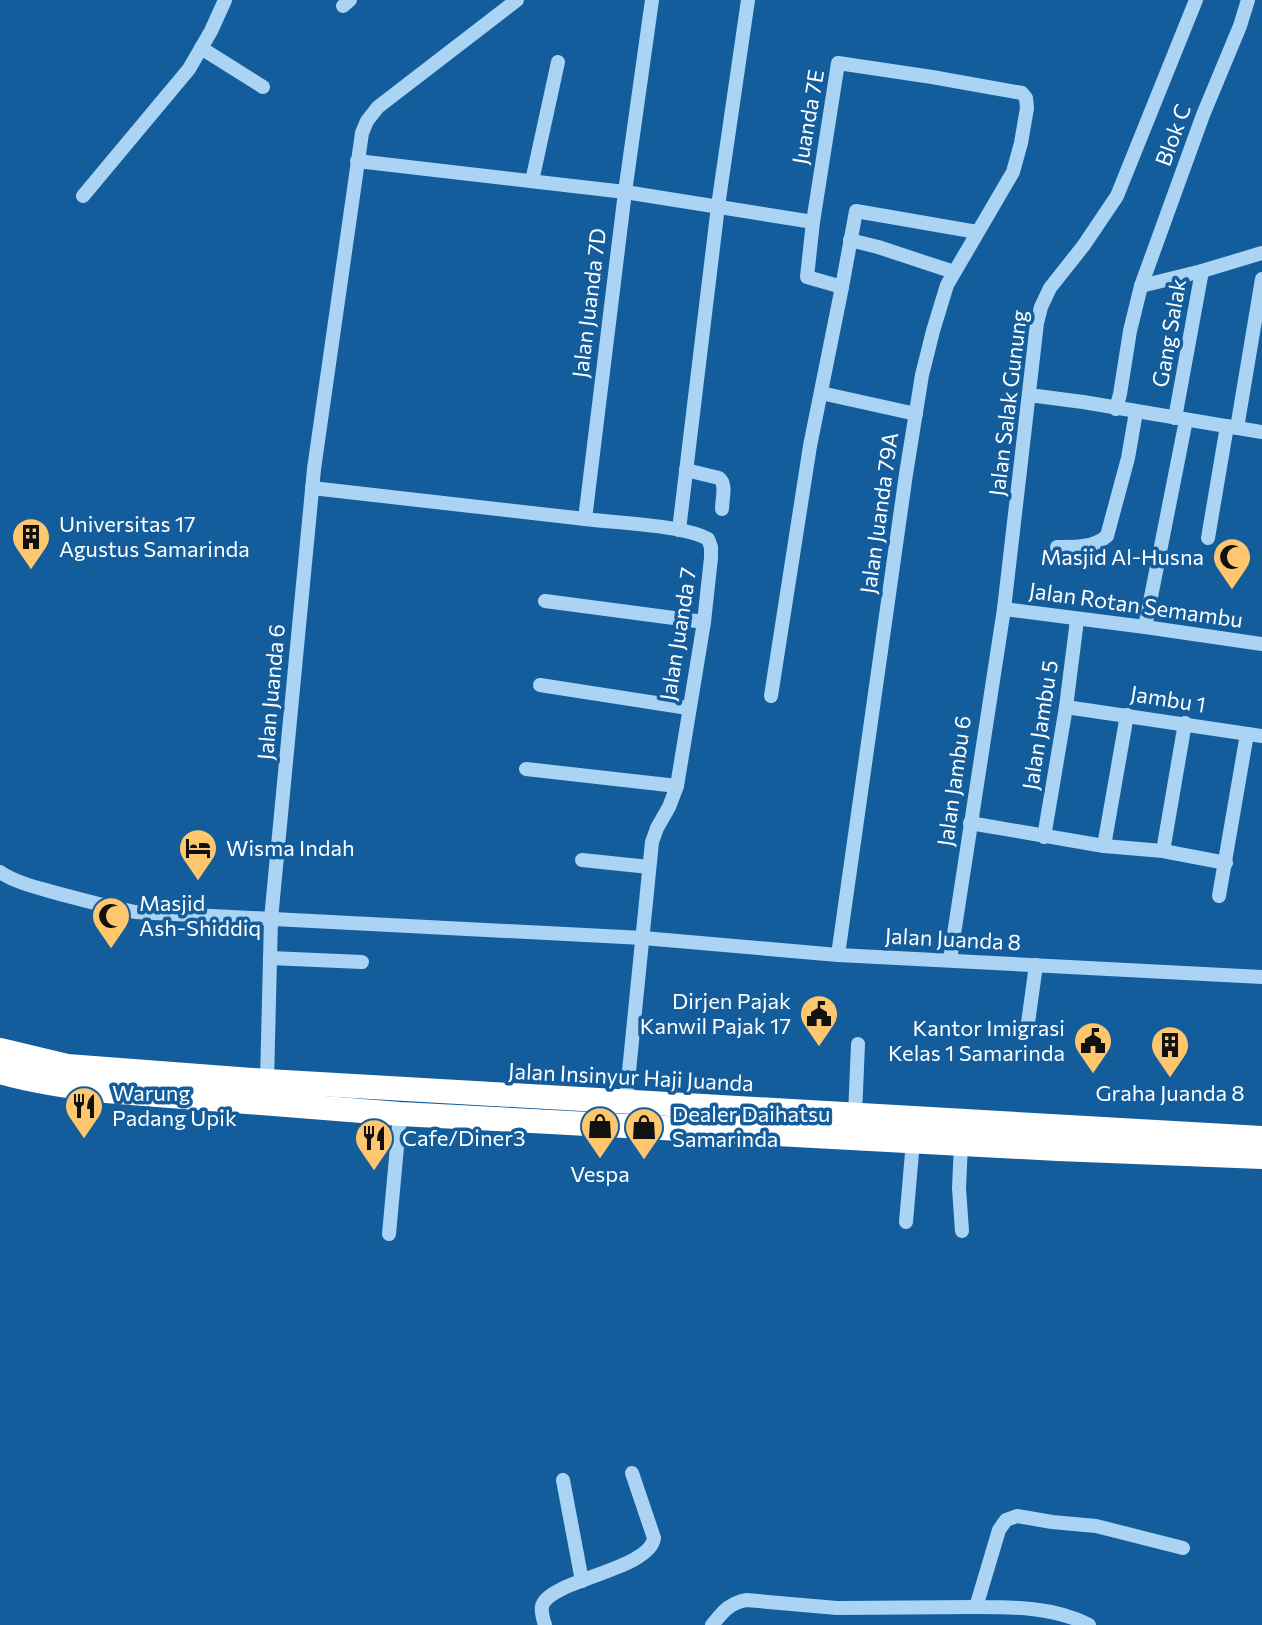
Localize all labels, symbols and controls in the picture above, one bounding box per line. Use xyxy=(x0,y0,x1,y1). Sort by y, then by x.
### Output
street label: Juanda 7E xyxy=(786,67,829,166)
street label: Blok C xyxy=(1149,100,1196,170)
street label: Jalan Juanda 7D xyxy=(566,226,611,379)
street label: Gang Salak xyxy=(1146,276,1191,389)
street label: Jalan Salak Gunung xyxy=(983,308,1032,498)
street label: Jalan Juanda 79A xyxy=(854,431,903,595)
place label: Universitas 17 Agustus Samarinda xyxy=(59,510,250,562)
building icon: Universitas 17 Agustus Samarinda xyxy=(10,516,52,571)
mosque icon: Masjid Al-Husna xyxy=(1211,536,1253,591)
place label: Masjid Al-Husna xyxy=(1040,543,1204,570)
street label: Jalan Juanda 7 xyxy=(654,565,701,703)
street label: Jalan Rotan Semambu xyxy=(1027,576,1245,633)
street label: Jalan Juanda 6 xyxy=(251,623,290,761)
street label: Jalan Jambu 5 xyxy=(1016,658,1063,792)
street label: Jambu 1 xyxy=(1128,679,1208,718)
street label: Jalan Jambu 6 xyxy=(931,714,976,848)
hotel icon: Wisma Indah xyxy=(177,827,219,882)
place label: Wisma Indah xyxy=(226,834,355,861)
place label: Masjid Ash-Shiddiq xyxy=(139,889,261,941)
mosque icon: Masjid Ash-Shiddiq xyxy=(90,895,132,950)
street label: Jalan Juanda 8 xyxy=(884,921,1022,956)
place label: Dirjen Pajak Kanwil Pajak 17 xyxy=(640,987,791,1039)
public building icon: Dirjen Pajak Kanwil Pajak 17 xyxy=(798,993,840,1048)
place label: Kantor Imigrasi Kelas 1 Samarinda xyxy=(888,1014,1065,1066)
public building icon: Kantor Imigrasi Kelas 1 Samarinda xyxy=(1072,1020,1114,1075)
building icon: Graha Juanda 8 xyxy=(1149,1024,1191,1079)
street label: Jalan Insinyur Haji Juanda xyxy=(508,1057,754,1096)
place label: Warung Padang Upik xyxy=(112,1079,237,1131)
place label: Graha Juanda 8 xyxy=(1095,1079,1245,1106)
restaurant icon: Warung Padang Upik xyxy=(63,1085,105,1140)
place label: Dealer Daihatsu Samarinda xyxy=(672,1100,830,1152)
shop icon: Vespa xyxy=(579,1105,621,1160)
shop icon: Dealer Daihatsu Samarinda xyxy=(623,1106,665,1161)
restaurant icon: Cafe/Diner3 xyxy=(353,1117,395,1172)
place label: Cafe/Diner3 xyxy=(402,1124,526,1151)
place label: Vespa xyxy=(570,1160,630,1187)

